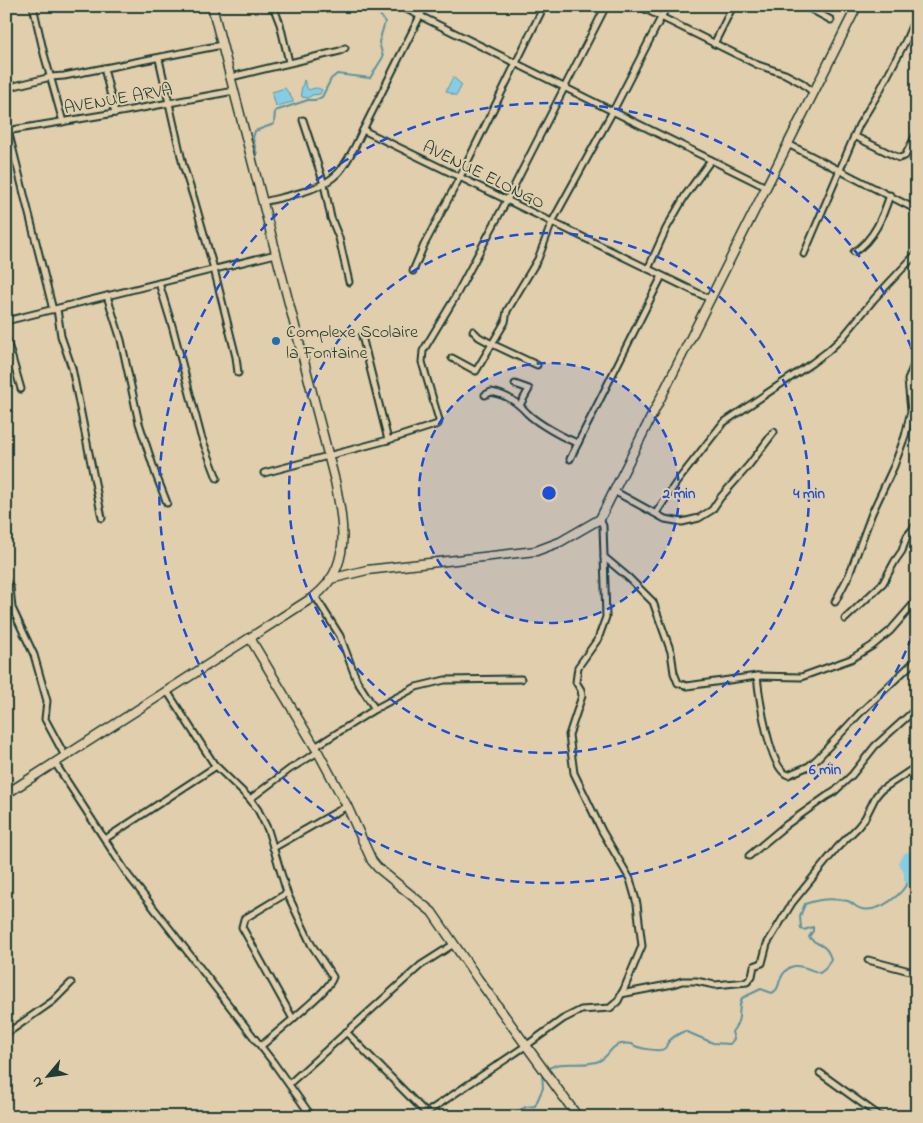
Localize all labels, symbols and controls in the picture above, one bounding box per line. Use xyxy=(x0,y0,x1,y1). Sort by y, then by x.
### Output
street label: AVENUE ARVA xyxy=(62,78,175,122)
street label: AVENUE ELONGO xyxy=(417,135,549,217)
place label: Complexe Scolaire la Fontaine xyxy=(286,320,419,367)
marker: Complexe Scolaire la Fontaine xyxy=(270,335,282,347)
text: 2 min xyxy=(662,483,696,505)
text: 4 min xyxy=(792,483,825,505)
centre of rings xyxy=(540,484,558,502)
text: 6 min xyxy=(808,759,842,781)
north arrow xyxy=(22,1050,72,1100)
text: N xyxy=(26,1072,49,1091)

